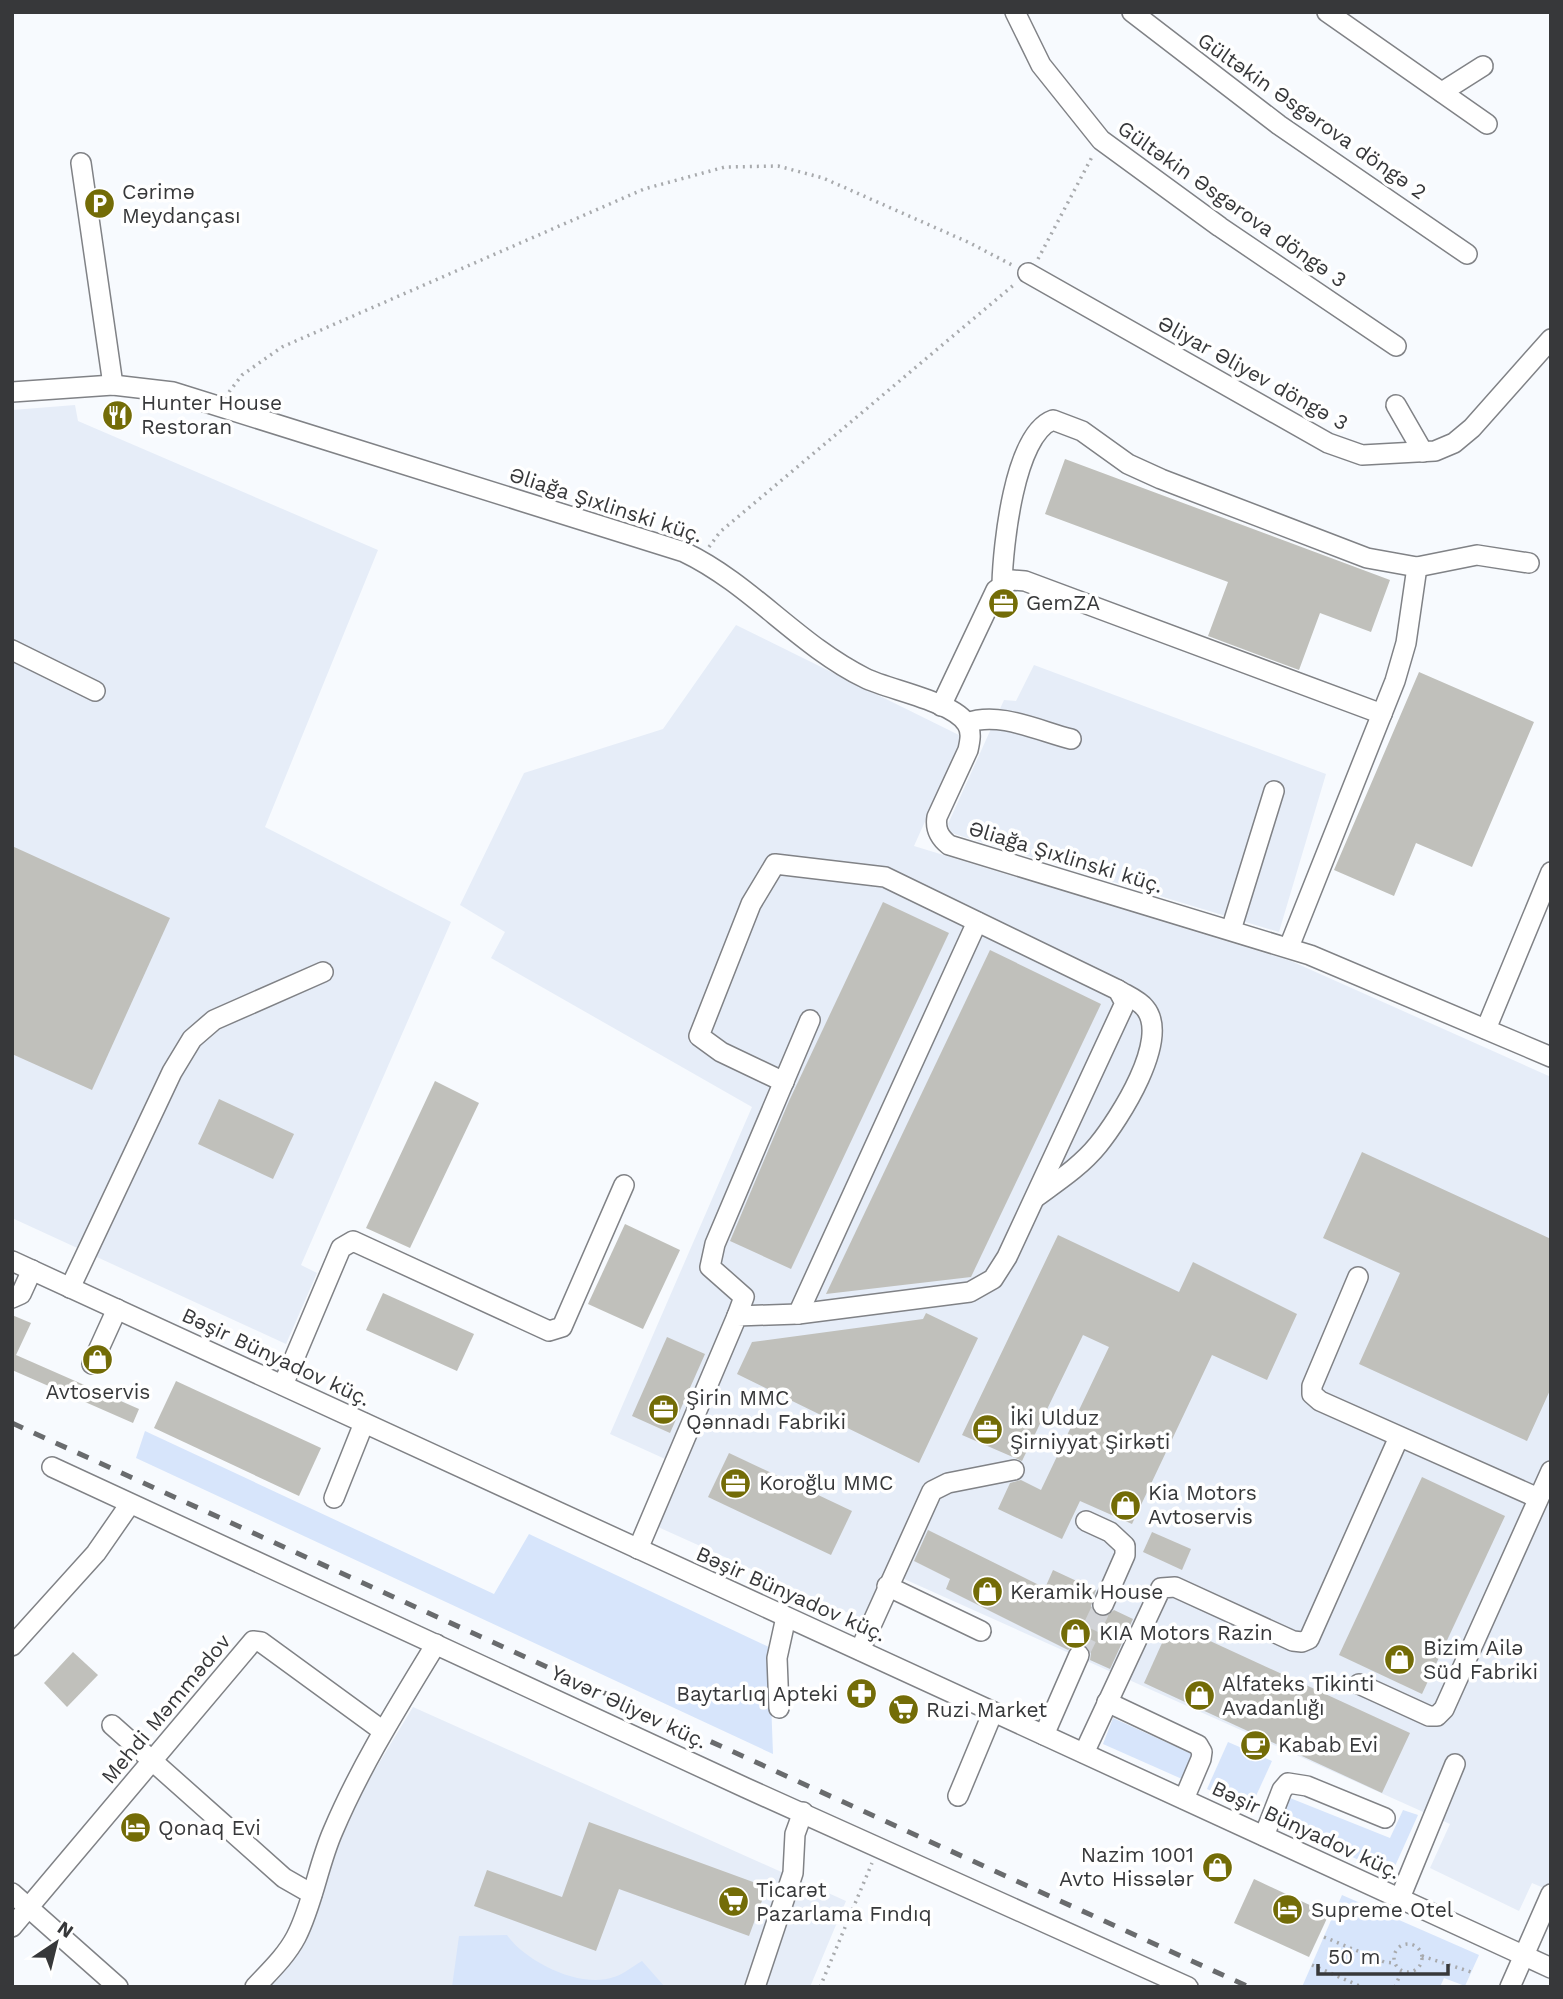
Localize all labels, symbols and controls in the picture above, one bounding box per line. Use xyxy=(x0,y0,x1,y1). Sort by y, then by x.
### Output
street label: Gültəkin Əsgərova döngə 2 xyxy=(1193,27,1431,204)
street label: Gültəkin Əsgərova döngə 3 xyxy=(1113,115,1351,292)
place label: Cərimə Meydançası xyxy=(122,179,241,228)
parking icon: Cərimə Meydançası xyxy=(82,187,116,221)
street label: Əliyar Əliyev döngə 3 xyxy=(1154,310,1353,435)
place label: Hunter House Restoran xyxy=(141,390,282,439)
restaurant icon: Hunter House Restoran xyxy=(101,398,135,432)
street label: Əliağa Şıxlinski küç. xyxy=(506,461,706,548)
office icon: GemZA xyxy=(986,586,1020,620)
place label: GemZA xyxy=(1026,590,1100,615)
street label: Əliağa Şıxlinski küç. xyxy=(966,815,1166,898)
street label: Bəşir Bünyadov küç. xyxy=(178,1302,374,1411)
shop icon: Avtoservis xyxy=(81,1343,115,1377)
place label: Avtoservis xyxy=(46,1379,150,1404)
place label: Şirin MMC Qənnadı Fabriki xyxy=(686,1385,846,1434)
office icon: Şirin MMC Qənnadı Fabriki xyxy=(646,1393,680,1427)
place label: İki Ulduz Şirniyyat Şirkəti xyxy=(1010,1405,1170,1454)
office icon: İki Ulduz Şirniyyat Şirkəti xyxy=(970,1413,1004,1447)
office icon: Koroğlu MMC xyxy=(719,1466,753,1500)
place label: Koroğlu MMC xyxy=(759,1470,893,1495)
place label: Kia Motors Avtoservis xyxy=(1148,1480,1257,1529)
shop icon: Kia Motors Avtoservis xyxy=(1108,1488,1142,1522)
street label: Bəşir Bünyadov küç. xyxy=(692,1540,890,1647)
shop icon: Keramik House xyxy=(970,1575,1004,1609)
place label: Keramik House xyxy=(1010,1579,1163,1604)
shop icon: KIA Motors Razin xyxy=(1059,1616,1093,1650)
place label: KIA Motors Razin xyxy=(1099,1620,1273,1645)
street label: Mehdi Məmmədov xyxy=(96,1629,235,1789)
place label: Bizim Ailə Süd Fabriki xyxy=(1423,1635,1538,1684)
shop icon: Bizim Ailə Süd Fabriki xyxy=(1383,1643,1417,1677)
street label: Yavər Əliyev küç. xyxy=(547,1659,711,1754)
place label: Alfateks Tikinti Avadanlığı xyxy=(1222,1671,1374,1720)
pharmacy icon: Baytarlıq Apteki xyxy=(844,1677,878,1711)
shop icon: Alfateks Tikinti Avadanlığı xyxy=(1182,1679,1216,1713)
place label: Baytarlıq Apteki xyxy=(676,1681,838,1706)
supermarket icon: Ruzi Market xyxy=(886,1693,920,1727)
place label: Ruzi Market xyxy=(926,1697,1047,1722)
cafe icon: Kabab Evi xyxy=(1238,1728,1272,1762)
place label: Kabab Evi xyxy=(1278,1732,1378,1757)
street label: Bəşir Bünyadov küç. xyxy=(1208,1775,1404,1884)
hotel icon: Qonaq Evi xyxy=(118,1811,152,1845)
place label: Qonaq Evi xyxy=(158,1815,261,1840)
place label: Nazim 1001 Avto Hissələr xyxy=(1059,1842,1194,1891)
shop icon: Nazim 1001 Avto Hissələr xyxy=(1200,1850,1234,1884)
place label: Ticarət Pazarlama Fındıq xyxy=(756,1877,932,1926)
supermarket icon: Ticarət Pazarlama Fındıq xyxy=(716,1885,750,1919)
hotel icon: Supreme Otel xyxy=(1271,1893,1305,1927)
place label: Supreme Otel xyxy=(1311,1897,1454,1922)
north arrow xyxy=(21,1908,91,1978)
text: N xyxy=(53,1916,78,1943)
scale bar xyxy=(1318,1932,1448,1976)
text: 50 m xyxy=(1328,1944,1380,1969)

